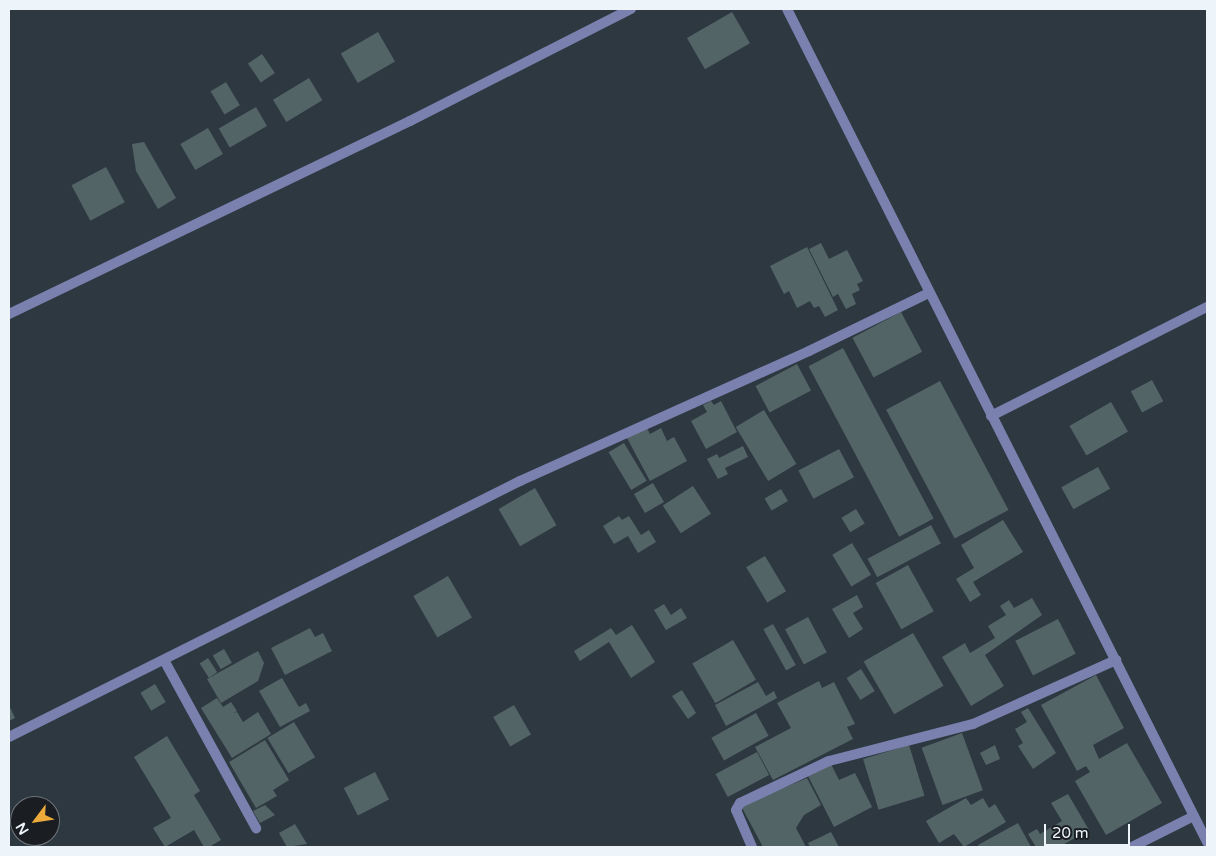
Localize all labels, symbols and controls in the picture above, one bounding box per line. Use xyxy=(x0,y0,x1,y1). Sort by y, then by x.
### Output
north arrow xyxy=(10,796,60,846)
scale bar xyxy=(1046,814,1132,846)
text: N xyxy=(12,819,33,838)
text: 20 m xyxy=(1052,824,1089,842)

